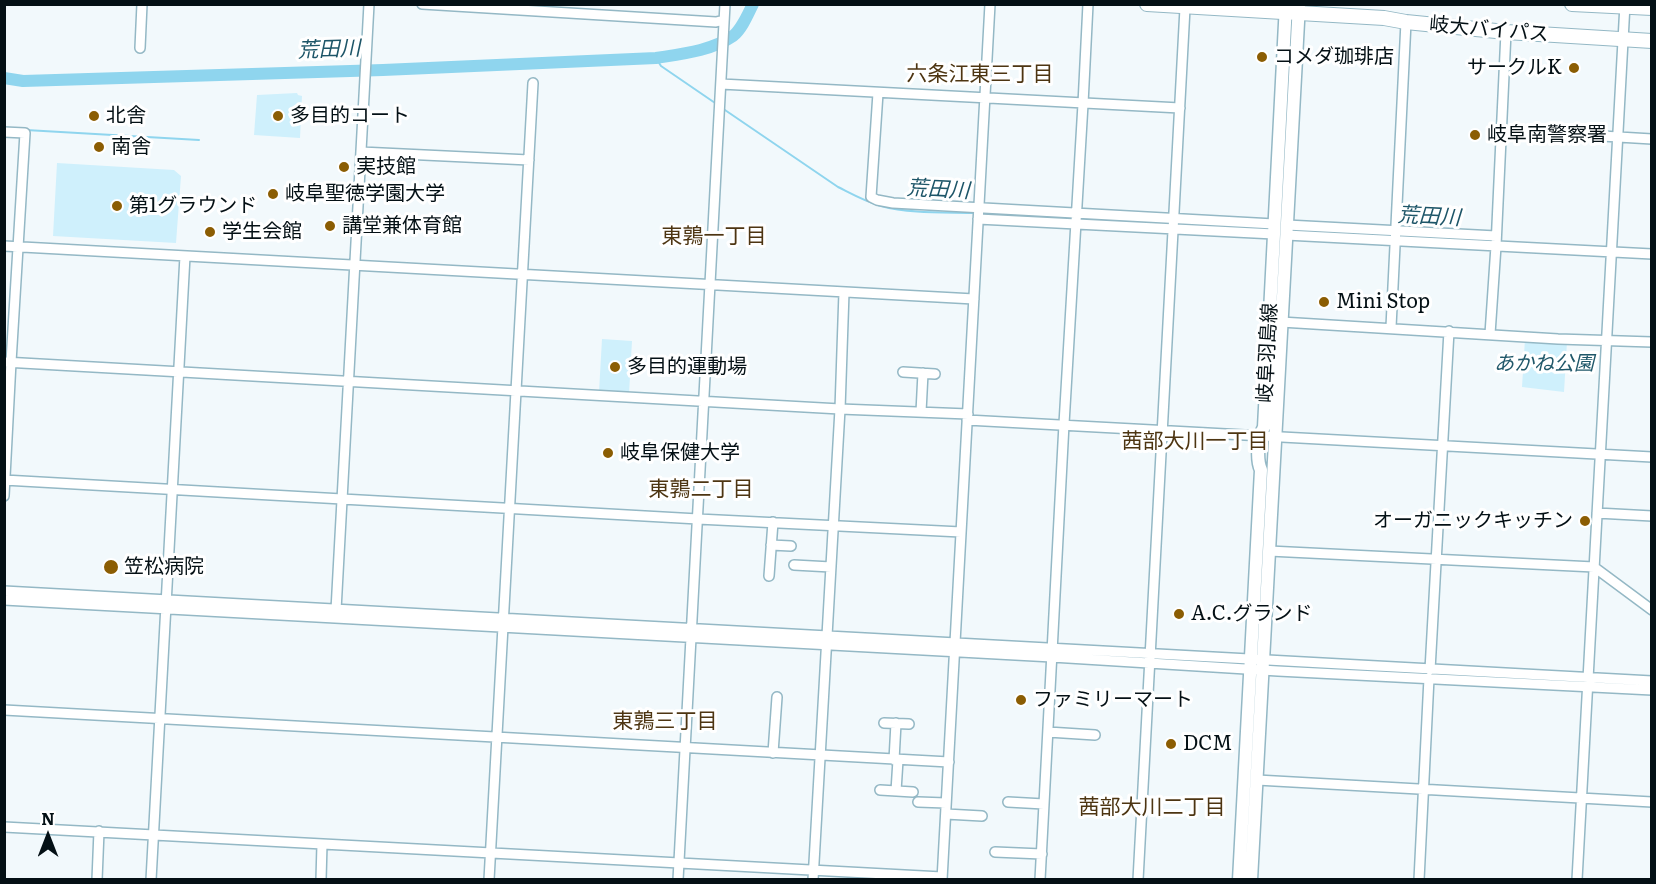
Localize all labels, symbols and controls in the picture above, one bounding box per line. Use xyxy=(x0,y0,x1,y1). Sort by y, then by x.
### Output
street label: 岐大バイパス xyxy=(1428,13,1550,47)
water label: 荒田川 xyxy=(297,36,361,64)
place label: コメダ珈琲店 xyxy=(1274,45,1394,69)
marker: コメダ珈琲店 xyxy=(1255,50,1269,64)
place label: サークルK xyxy=(1467,56,1562,80)
marker: サークルK xyxy=(1567,61,1581,75)
district label: 六条江東三丁目 xyxy=(907,62,1053,88)
place label: 北舎 xyxy=(106,104,146,128)
place label: 多目的コート xyxy=(290,104,410,128)
marker: 北舎 xyxy=(87,109,101,123)
marker: 多目的コート xyxy=(271,109,285,123)
place label: 岐阜南警察署 xyxy=(1487,123,1607,147)
marker: 岐阜南警察署 xyxy=(1468,128,1482,142)
place label: 南舎 xyxy=(111,135,151,159)
marker: 南舎 xyxy=(92,140,106,154)
place label: 実技館 xyxy=(356,155,416,179)
marker: 実技館 xyxy=(337,160,351,174)
water label: 荒田川 xyxy=(906,176,970,204)
place label: 岐阜聖徳学園大学 xyxy=(285,182,445,206)
marker: 岐阜聖徳学園大学 xyxy=(266,187,280,201)
place label: 第1グラウンド xyxy=(129,194,257,218)
marker: 第1グラウンド xyxy=(110,199,124,213)
water label: 荒田川 xyxy=(1397,203,1461,231)
place label: 講堂兼体育館 xyxy=(342,214,462,238)
marker: 講堂兼体育館 xyxy=(323,219,337,233)
place label: 学生会館 xyxy=(222,220,302,244)
district label: 東鶉一丁目 xyxy=(662,224,766,250)
marker: 学生会館 xyxy=(203,225,217,239)
place label: Mini Stop xyxy=(1336,290,1430,314)
marker: Mini Stop xyxy=(1317,295,1331,309)
street label: 岐阜羽島線 xyxy=(1253,302,1283,404)
park label: あかね公園 xyxy=(1494,352,1594,376)
place label: 多目的運動場 xyxy=(627,355,747,379)
marker: 多目的運動場 xyxy=(608,360,622,374)
district label: 茜部大川一丁目 xyxy=(1122,429,1268,455)
place label: 岐阜保健大学 xyxy=(620,441,740,465)
marker: 岐阜保健大学 xyxy=(601,446,615,460)
district label: 東鶉二丁目 xyxy=(649,477,753,503)
place label: オーガニックキッチン xyxy=(1373,509,1573,533)
marker: オーガニックキッチン xyxy=(1578,514,1592,528)
place label: 笠松病院 xyxy=(124,555,204,579)
marker: 笠松病院 xyxy=(102,558,120,576)
place label: A.C.グランド xyxy=(1191,602,1312,626)
marker: A.C.グランド xyxy=(1172,607,1186,621)
place label: ファミリーマート xyxy=(1033,688,1193,712)
marker: ファミリーマート xyxy=(1014,693,1028,707)
district label: 東鶉三丁目 xyxy=(613,709,717,735)
place label: DCM xyxy=(1183,732,1232,756)
marker: DCM xyxy=(1164,737,1178,751)
district label: 茜部大川二丁目 xyxy=(1079,795,1225,821)
north arrow xyxy=(18,806,78,866)
text: N xyxy=(41,806,55,830)

